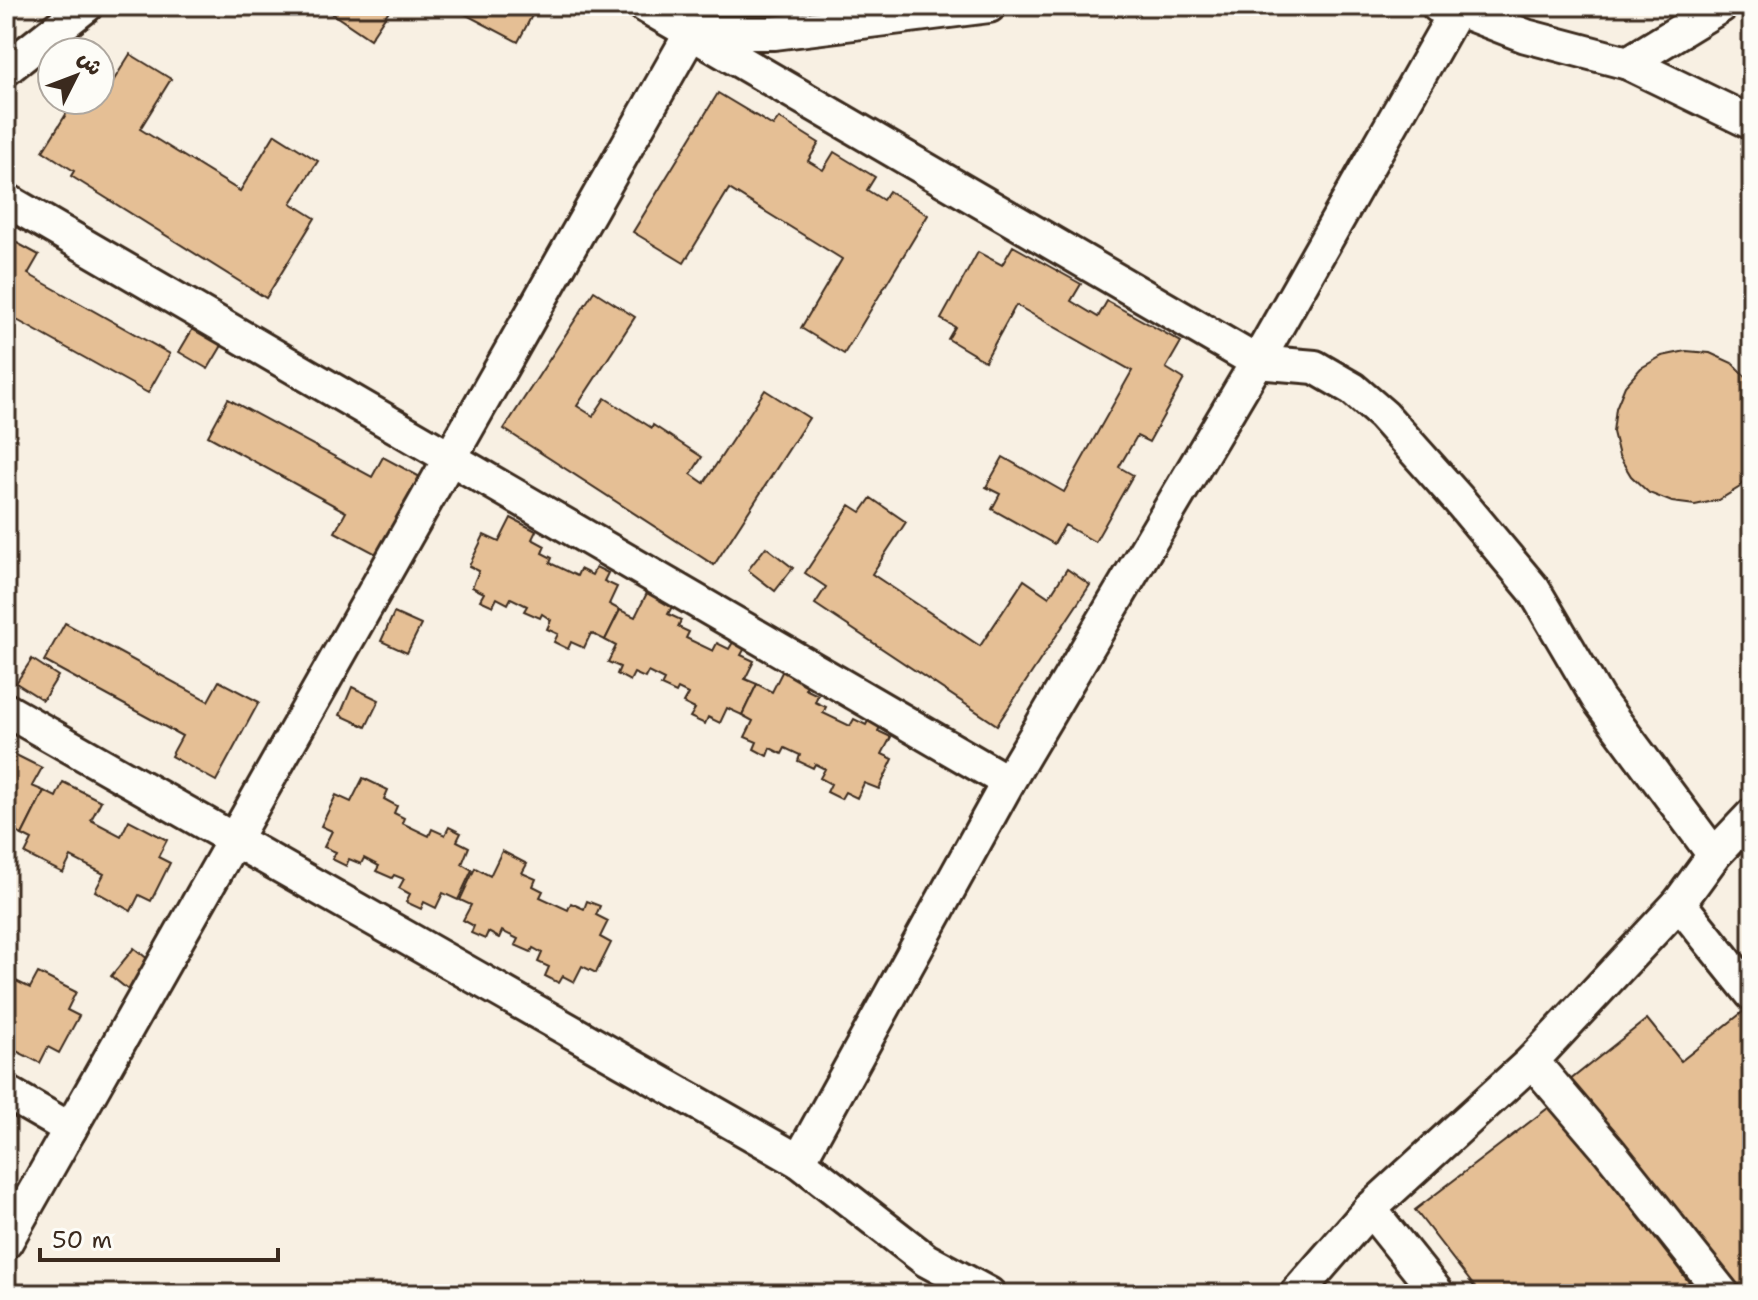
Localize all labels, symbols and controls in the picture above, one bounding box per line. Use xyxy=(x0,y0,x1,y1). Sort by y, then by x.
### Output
north arrow xyxy=(36,36,116,116)
text: ش xyxy=(72,44,109,82)
scale bar xyxy=(40,1212,278,1262)
text: 50 m xyxy=(52,1224,112,1256)

